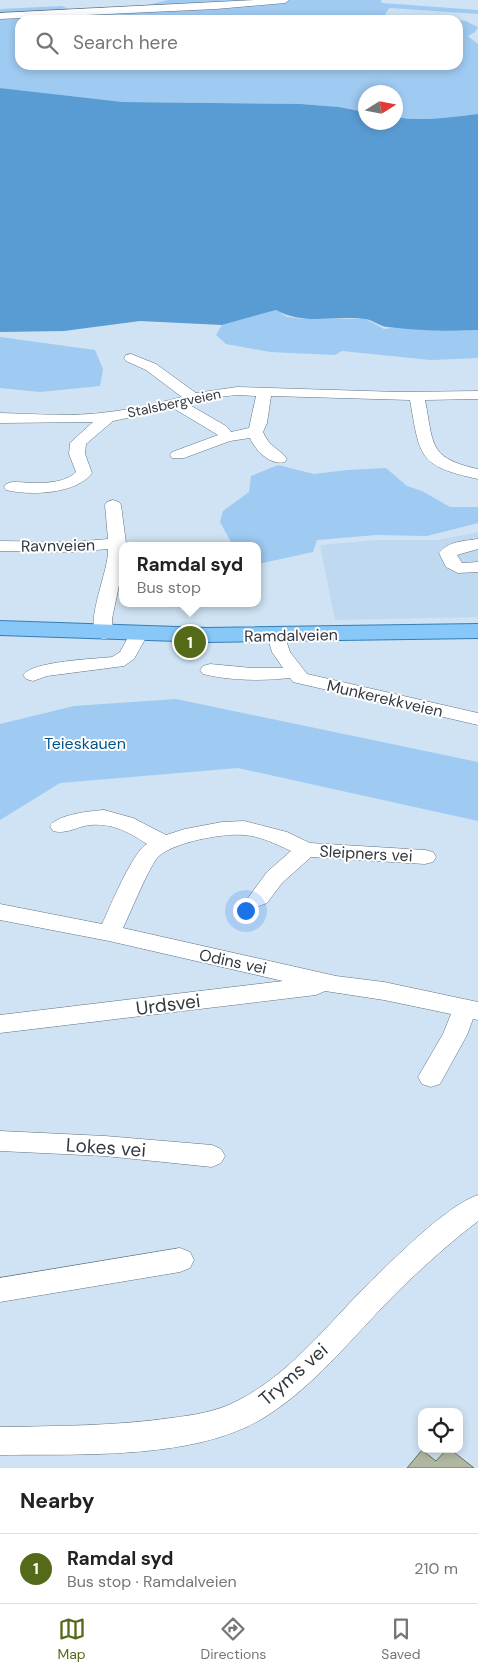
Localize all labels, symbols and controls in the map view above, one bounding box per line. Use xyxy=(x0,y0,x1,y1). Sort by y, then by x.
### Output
search box xyxy=(15,15,463,70)
icon: search xyxy=(33,29,61,57)
text: Search here xyxy=(73,30,178,55)
north arrow xyxy=(358,85,403,130)
street label: Stalsbergveien xyxy=(126,384,222,422)
street label: Ravnveien xyxy=(21,534,95,557)
popup xyxy=(119,542,261,607)
text: Ramdal syd xyxy=(137,552,243,577)
text: Bus stop xyxy=(137,577,201,598)
pin: 1 xyxy=(174,623,206,661)
street label: Ramdalveien xyxy=(244,624,338,647)
street label: Munkerekkveien xyxy=(325,675,445,722)
park label: Teieskauen xyxy=(44,733,126,754)
street label: Sleipners vei xyxy=(319,841,413,866)
your location xyxy=(233,898,259,924)
street label: Odins vei xyxy=(197,944,269,979)
street label: Urdsvei xyxy=(134,988,202,1021)
street label: Lokes vei xyxy=(65,1132,147,1163)
street label: Tryms vei xyxy=(254,1338,333,1411)
map controls xyxy=(418,1408,463,1453)
button: locate xyxy=(418,1408,463,1453)
text: Nearby xyxy=(20,1487,94,1515)
text: Ramdal syd xyxy=(67,1546,173,1571)
text: 1 xyxy=(33,1558,39,1579)
text: 210 m xyxy=(414,1558,458,1579)
text: Bus stop · Ramdalveien xyxy=(67,1571,237,1592)
tab: Map xyxy=(57,1615,86,1663)
tab: Directions xyxy=(201,1615,266,1663)
tab: Saved xyxy=(381,1615,421,1663)

